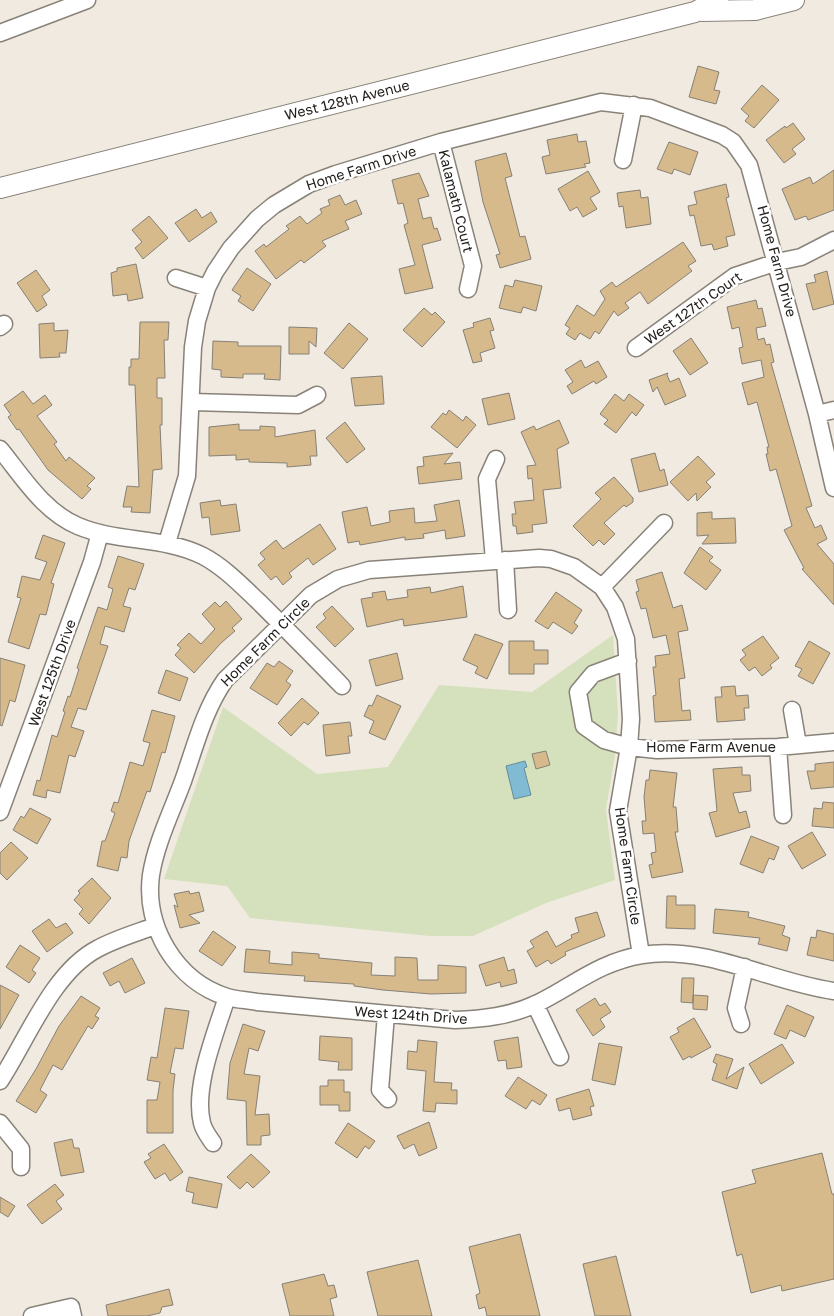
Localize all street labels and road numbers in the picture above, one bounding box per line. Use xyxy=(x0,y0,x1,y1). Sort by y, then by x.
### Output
street label: West 128th Avenue xyxy=(283,76,411,123)
street label: Home Farm Drive xyxy=(304,142,418,193)
street label: Kalamath Court xyxy=(435,148,477,254)
street label: Home Farm Drive xyxy=(754,203,801,319)
street label: West 127th Court xyxy=(641,268,745,348)
street label: Home Farm Circle xyxy=(217,594,313,690)
street label: West 125th Drive xyxy=(24,617,79,729)
street label: Home Farm Avenue xyxy=(646,738,776,755)
street label: Home Farm Circle xyxy=(612,806,645,926)
street label: West 124th Drive xyxy=(354,1002,468,1027)

